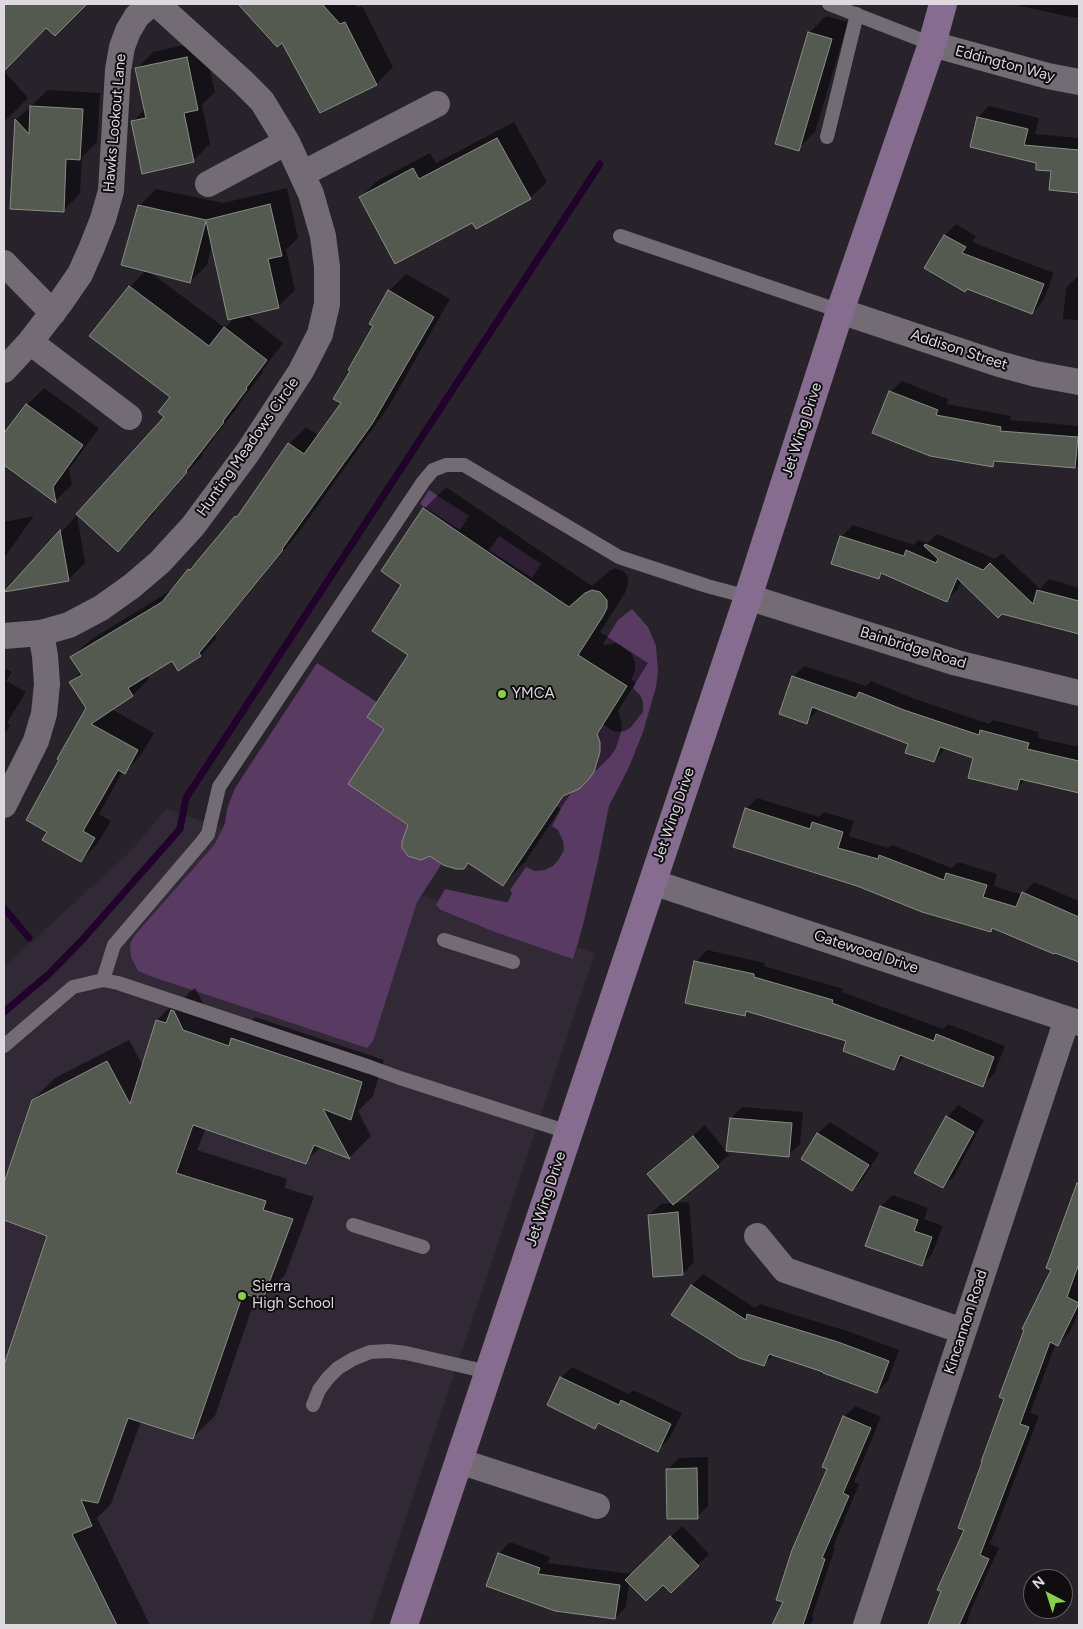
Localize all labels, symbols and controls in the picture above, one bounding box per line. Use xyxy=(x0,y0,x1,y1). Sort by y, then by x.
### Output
street label: Eddington Way xyxy=(953,42,1057,86)
street label: Hawks Lookout Lane xyxy=(100,53,130,193)
street label: Addison Street xyxy=(908,326,1010,374)
street label: Hunting Meadows Circle xyxy=(193,374,303,520)
street label: Jet Wing Drive xyxy=(778,380,826,480)
street label: Bainbridge Road xyxy=(858,623,968,673)
place label: YMCA xyxy=(512,685,555,703)
marker: YMCA xyxy=(496,688,508,700)
street label: Jet Wing Drive xyxy=(649,765,699,865)
street label: Gatewood Drive xyxy=(811,927,921,977)
street label: Jet Wing Drive xyxy=(522,1149,570,1249)
street label: Kincannon Road xyxy=(941,1267,991,1377)
place label: Sierra High School xyxy=(252,1278,334,1313)
marker: Sierra High School xyxy=(236,1290,248,1302)
north arrow xyxy=(1023,1569,1073,1619)
text: N xyxy=(1029,1573,1048,1593)

